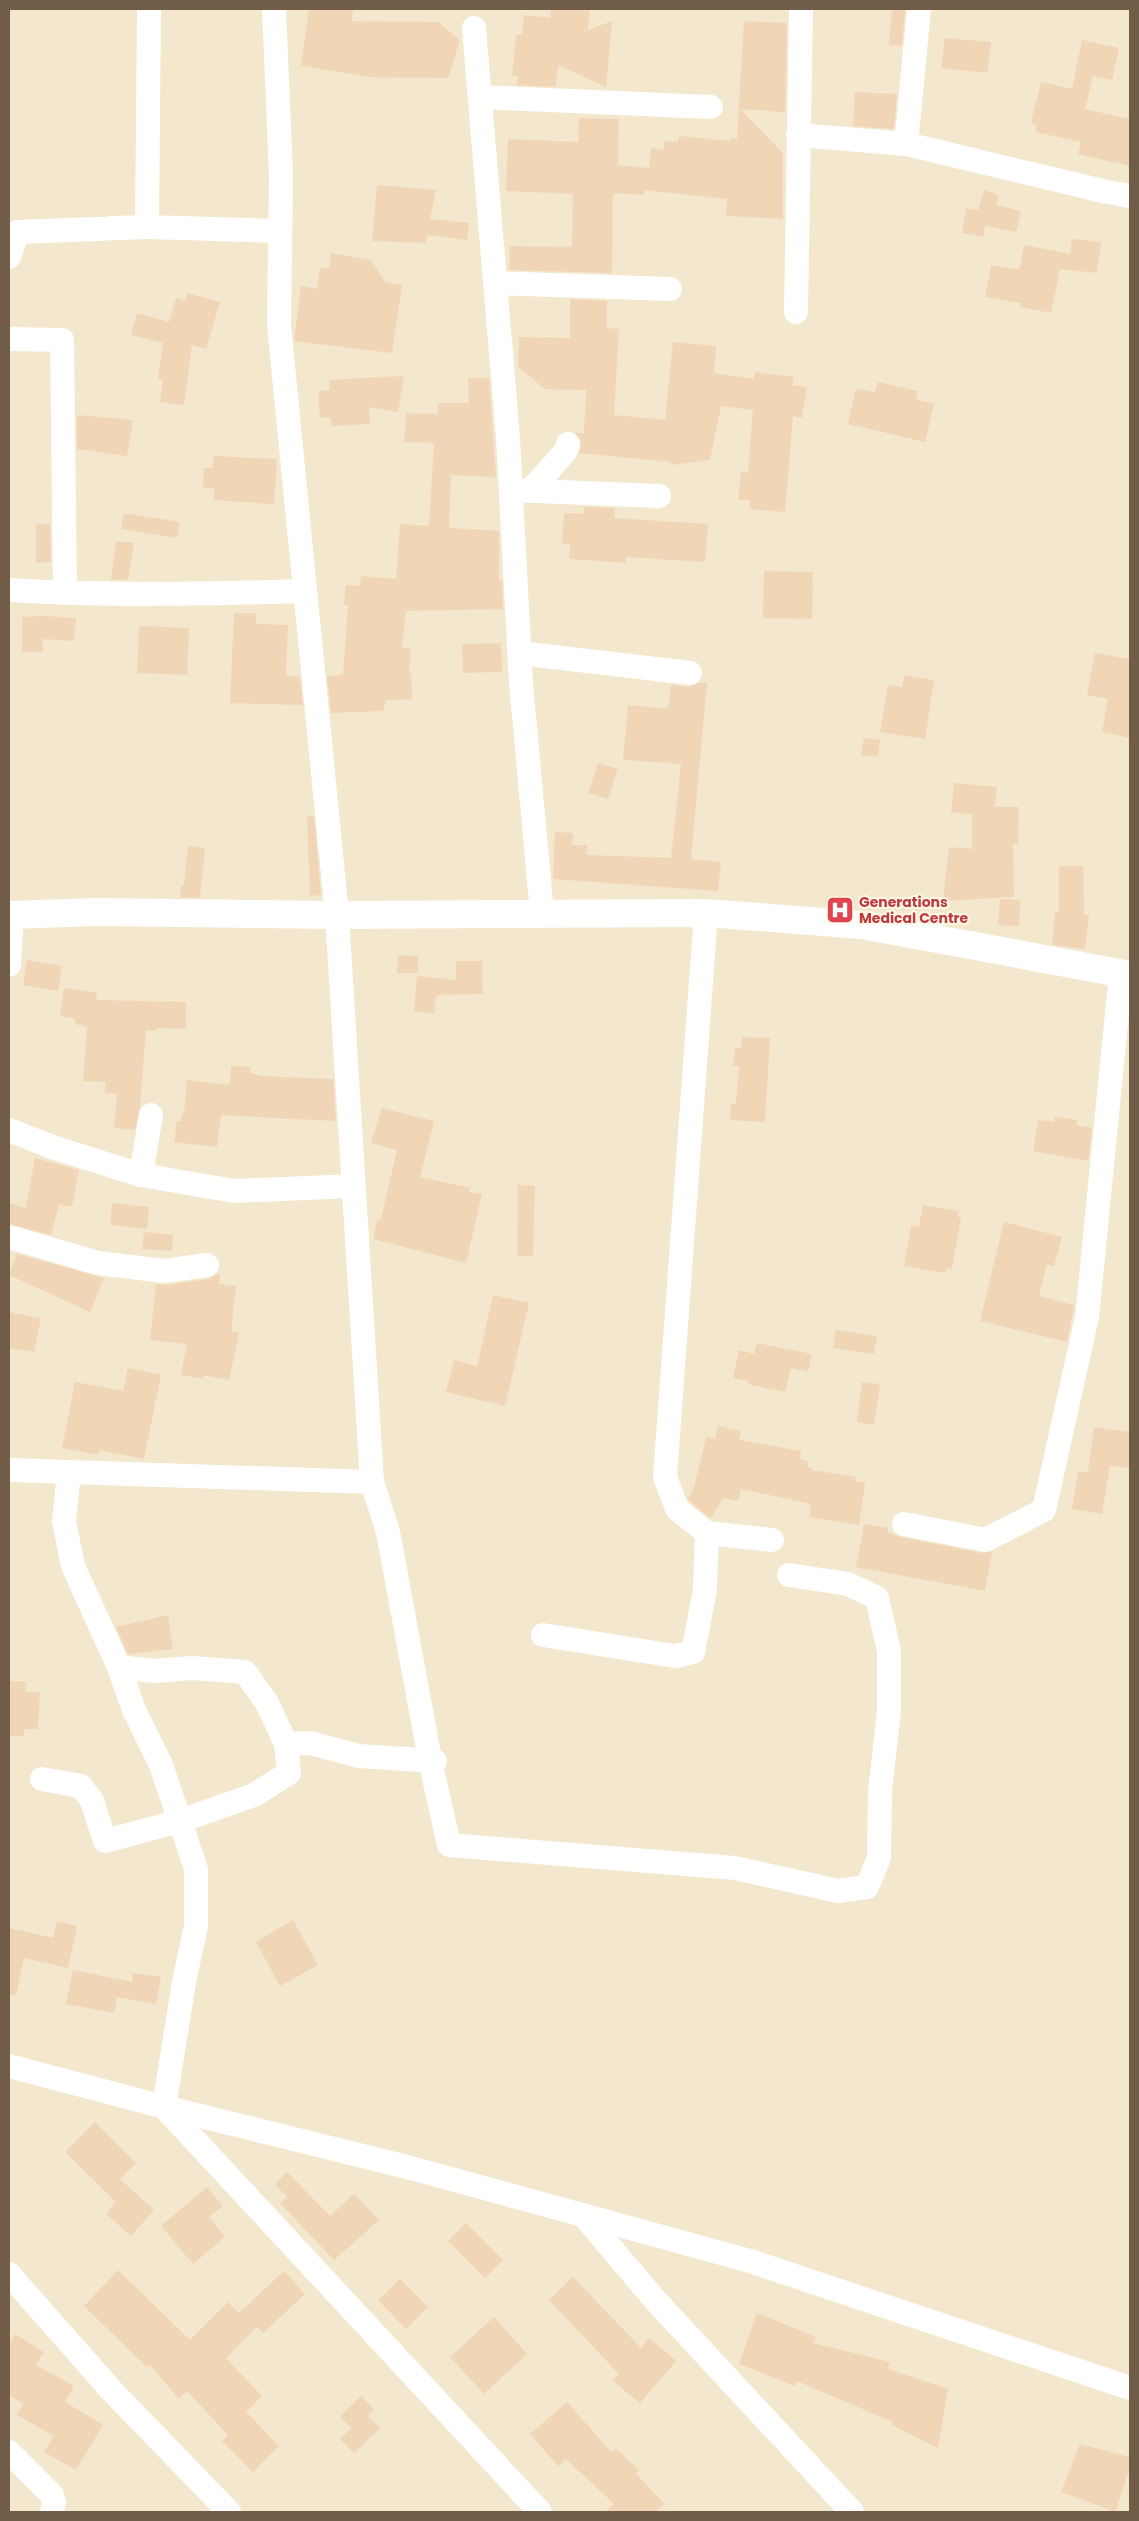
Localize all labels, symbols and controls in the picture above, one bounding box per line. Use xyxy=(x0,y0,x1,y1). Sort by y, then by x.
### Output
place label: Generations Medical Centre xyxy=(859,892,969,928)
hospital icon: Generations Medical Centre xyxy=(825,895,855,925)

